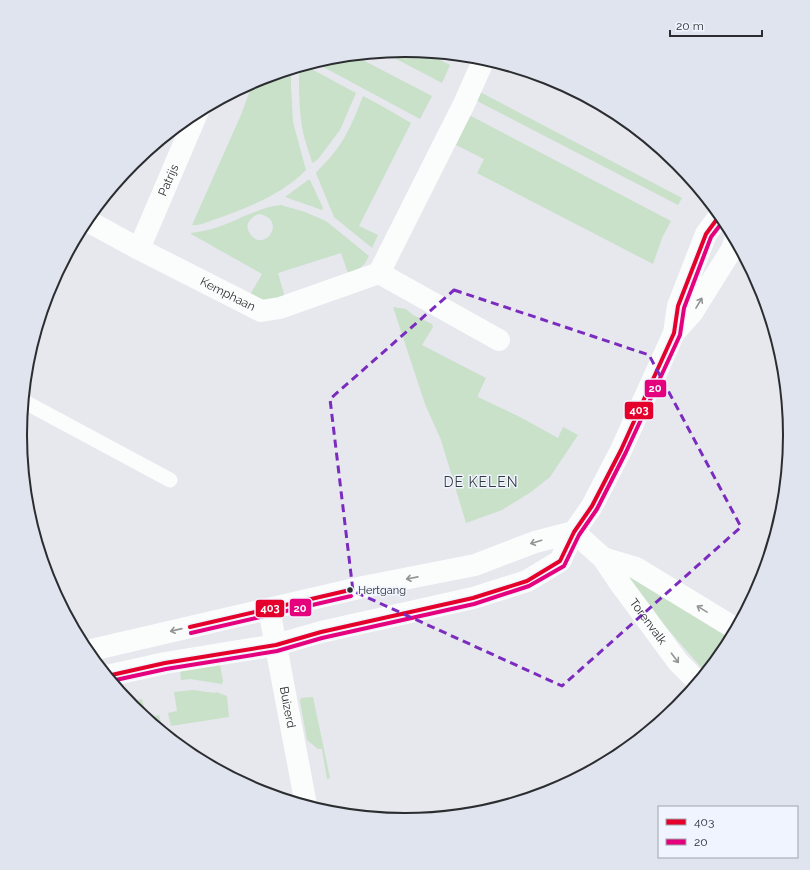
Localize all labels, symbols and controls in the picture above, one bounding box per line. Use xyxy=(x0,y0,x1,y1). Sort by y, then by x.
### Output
scale bar xyxy=(670,12,762,38)
text: 20 m xyxy=(676,19,704,33)
street label: Patrijs xyxy=(156,162,182,198)
street label: Kemphaan xyxy=(198,274,258,314)
one-way arrow xyxy=(695,297,703,309)
line badge: 20 xyxy=(644,379,667,398)
text: 20 xyxy=(649,382,662,395)
line badge: 403 xyxy=(624,401,654,420)
text: 403 xyxy=(629,404,649,417)
district label: DE KELEN xyxy=(443,474,519,490)
one-way arrow xyxy=(530,539,543,546)
one-way arrow xyxy=(406,574,419,582)
place label: Hertgang xyxy=(358,584,406,597)
marker: Hertgang xyxy=(345,585,355,595)
street label: Torenvalk xyxy=(627,596,670,648)
line badge: 20 xyxy=(289,598,312,617)
line badge: 403 xyxy=(255,599,285,618)
text: 403 xyxy=(260,602,280,615)
text: 20 xyxy=(294,602,307,615)
one-way arrow xyxy=(696,604,708,612)
one-way arrow xyxy=(170,627,183,635)
one-way arrow xyxy=(671,652,679,663)
street label: Buizerd xyxy=(277,685,298,729)
legend xyxy=(658,806,798,858)
text: 403 xyxy=(694,815,714,829)
text: 20 xyxy=(694,835,708,849)

